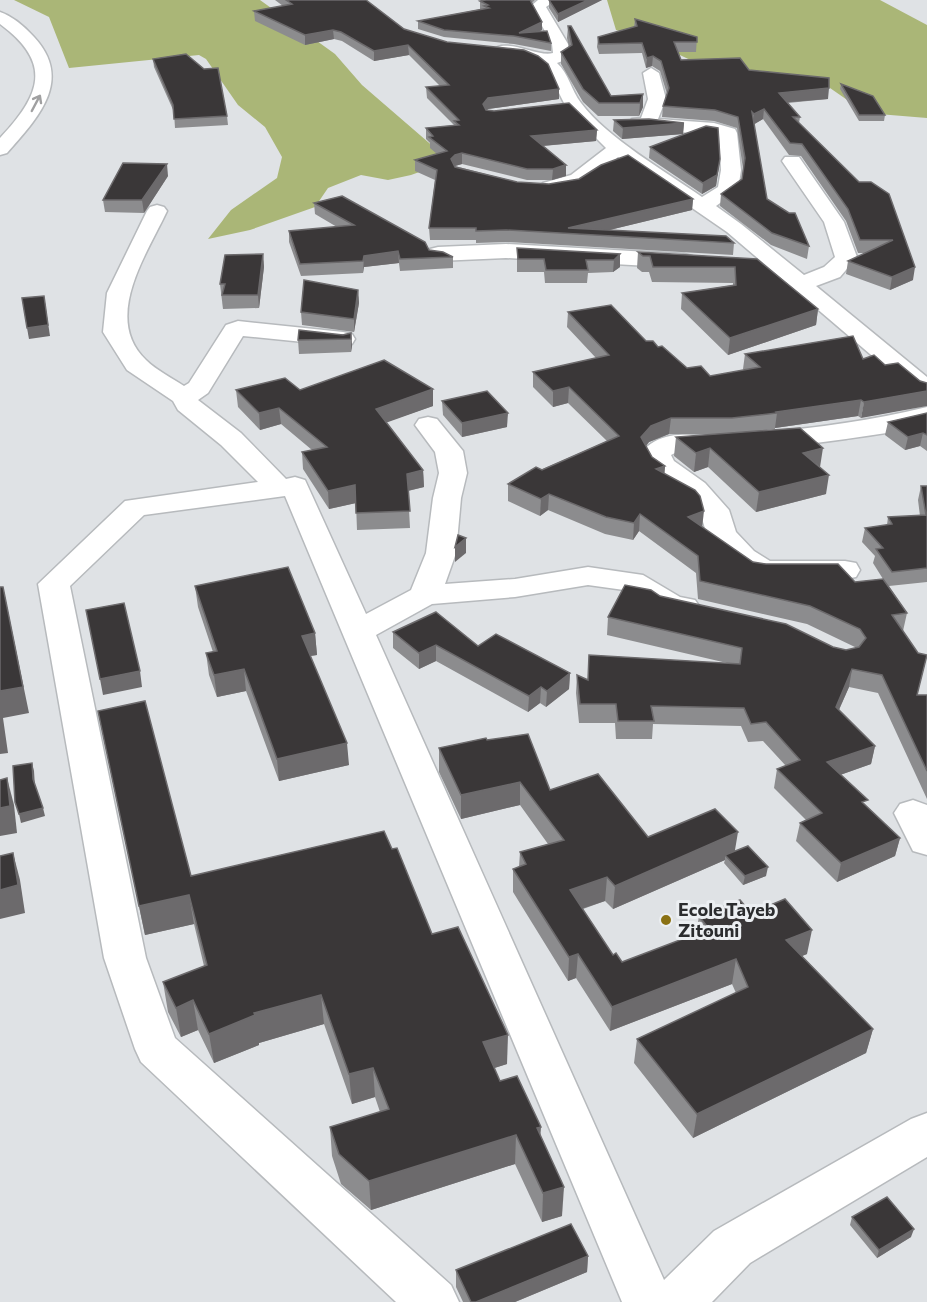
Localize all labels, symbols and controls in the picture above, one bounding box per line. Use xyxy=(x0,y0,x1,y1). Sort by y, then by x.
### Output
one-way arrow xyxy=(30,95,42,112)
place label: Ecole Tayeb Zitouni xyxy=(678,898,776,941)
marker: Ecole Tayeb Zitouni xyxy=(659,913,673,927)

